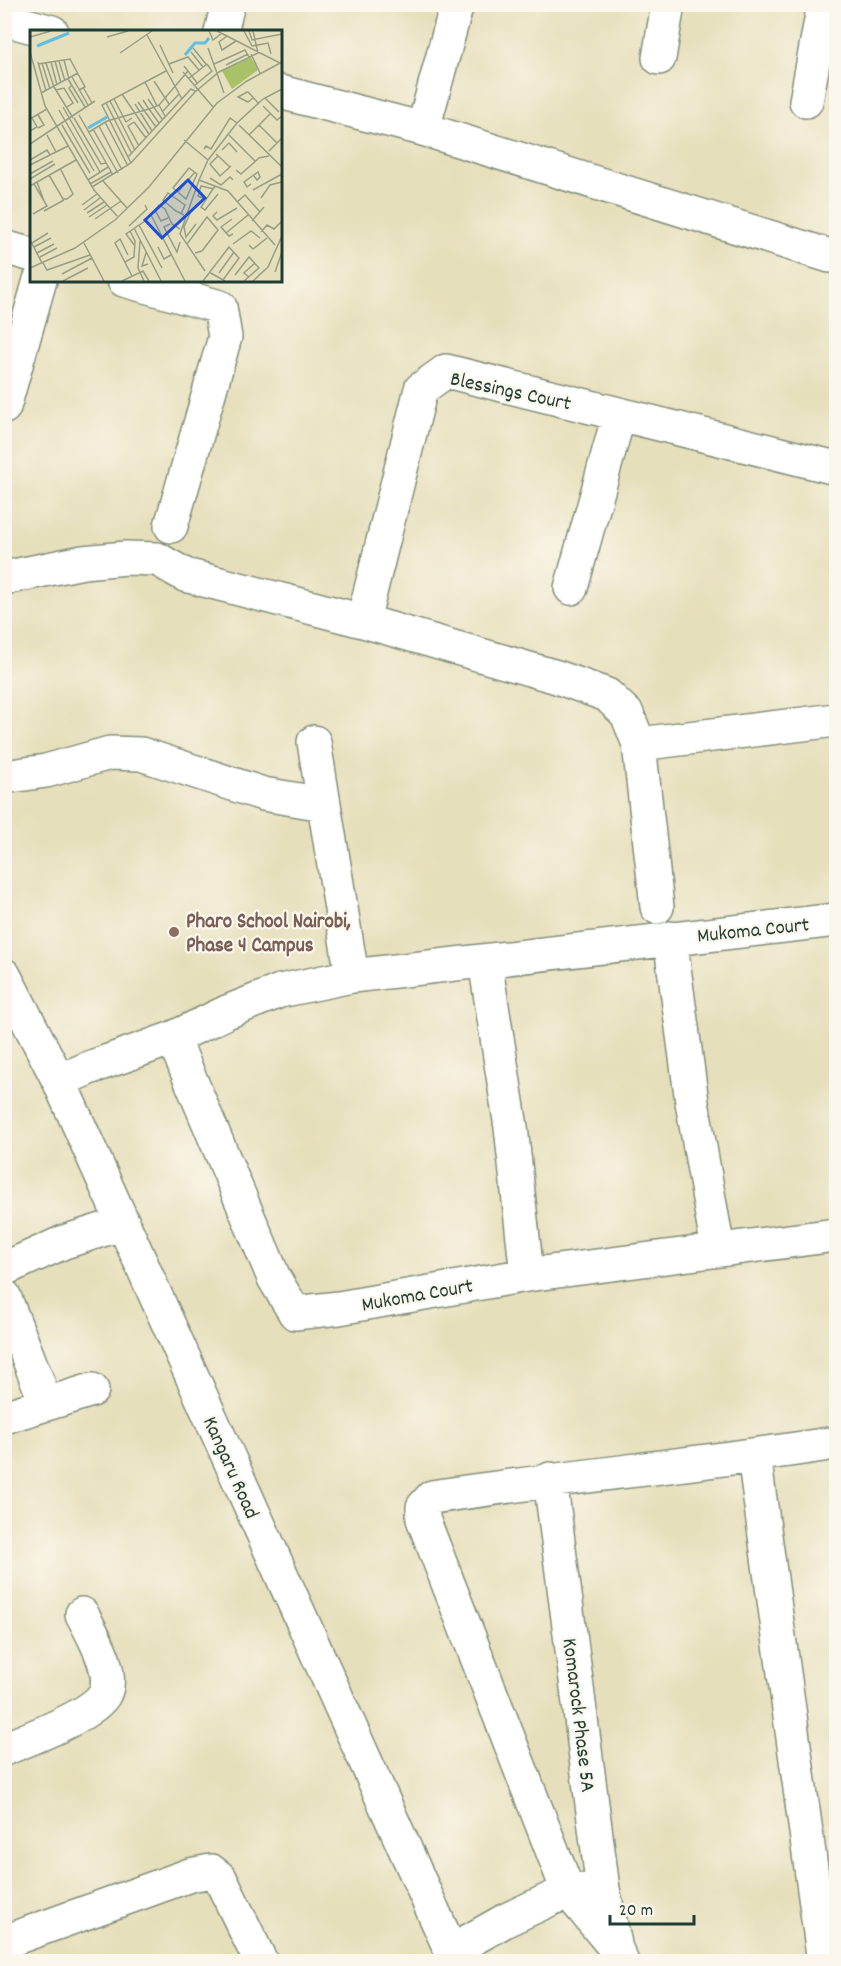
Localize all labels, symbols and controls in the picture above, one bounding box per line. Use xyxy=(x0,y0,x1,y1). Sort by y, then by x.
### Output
inset map xyxy=(30,30,282,282)
street label: Blessings Court xyxy=(447,366,574,420)
place label: Pharo School Nairobi, Phase 4 Campus xyxy=(186,908,351,962)
street label: Mukoma Court xyxy=(696,911,811,953)
marker: Pharo School Nairobi, Phase 4 Campus xyxy=(167,925,181,939)
street label: Mukoma Court xyxy=(359,1272,476,1322)
street label: Kangaru Road xyxy=(193,1412,265,1524)
street label: Komarock Phase 5A xyxy=(553,1636,601,1794)
scale bar xyxy=(610,1888,694,1926)
text: 20 m xyxy=(619,1899,653,1924)

